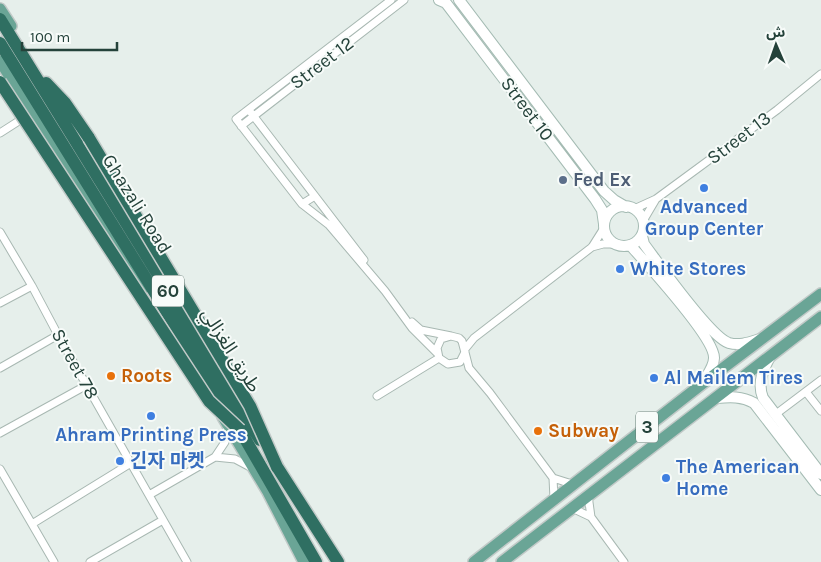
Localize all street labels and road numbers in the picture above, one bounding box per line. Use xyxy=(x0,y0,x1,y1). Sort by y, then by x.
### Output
street label: Street 12 xyxy=(286,32,358,94)
street label: Street 10 xyxy=(496,73,558,145)
street label: Street 13 xyxy=(703,107,775,169)
street label: Ghazali Road xyxy=(98,150,176,258)
road number: 60 xyxy=(152,276,184,306)
street label: طريق الغزالي xyxy=(194,304,266,398)
street label: Street 78 xyxy=(47,325,103,403)
road number: 3 xyxy=(636,412,658,442)

